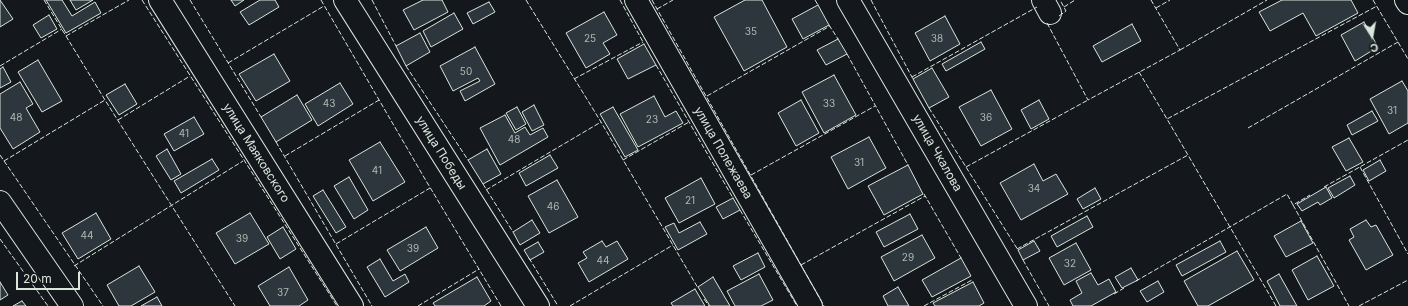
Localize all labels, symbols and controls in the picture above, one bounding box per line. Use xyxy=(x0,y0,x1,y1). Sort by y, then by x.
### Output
north arrow xyxy=(1352,16,1392,56)
house number: 35 xyxy=(745,26,757,38)
house number: 25 xyxy=(584,33,596,45)
house number: 38 xyxy=(931,33,943,45)
text: С xyxy=(1369,40,1380,55)
house number: 50 xyxy=(460,66,472,78)
house number: 43 xyxy=(323,98,335,110)
house number: 33 xyxy=(823,98,835,110)
street label: улица Маяковского xyxy=(220,101,292,205)
street label: улица Полежаева xyxy=(691,104,755,202)
house number: 31 xyxy=(1387,105,1397,117)
house number: 48 xyxy=(10,112,22,124)
street label: улица Чкалова xyxy=(909,112,965,194)
house number: 36 xyxy=(980,112,992,124)
street label: улица Победы xyxy=(413,114,469,192)
house number: 23 xyxy=(646,114,658,126)
house number: 41 xyxy=(179,128,189,140)
house number: 48 xyxy=(508,134,520,146)
house number: 31 xyxy=(854,157,864,169)
house number: 41 xyxy=(372,165,382,177)
house number: 34 xyxy=(1028,183,1040,195)
house number: 21 xyxy=(685,195,695,207)
house number: 46 xyxy=(547,201,559,213)
house number: 44 xyxy=(81,230,93,242)
house number: 39 xyxy=(236,233,248,245)
house number: 39 xyxy=(407,243,419,255)
house number: 29 xyxy=(902,252,914,264)
house number: 44 xyxy=(597,255,609,267)
house number: 32 xyxy=(1064,258,1076,270)
scale bar xyxy=(18,264,82,290)
text: 20 m xyxy=(23,271,52,286)
house number: 37 xyxy=(277,287,289,299)

